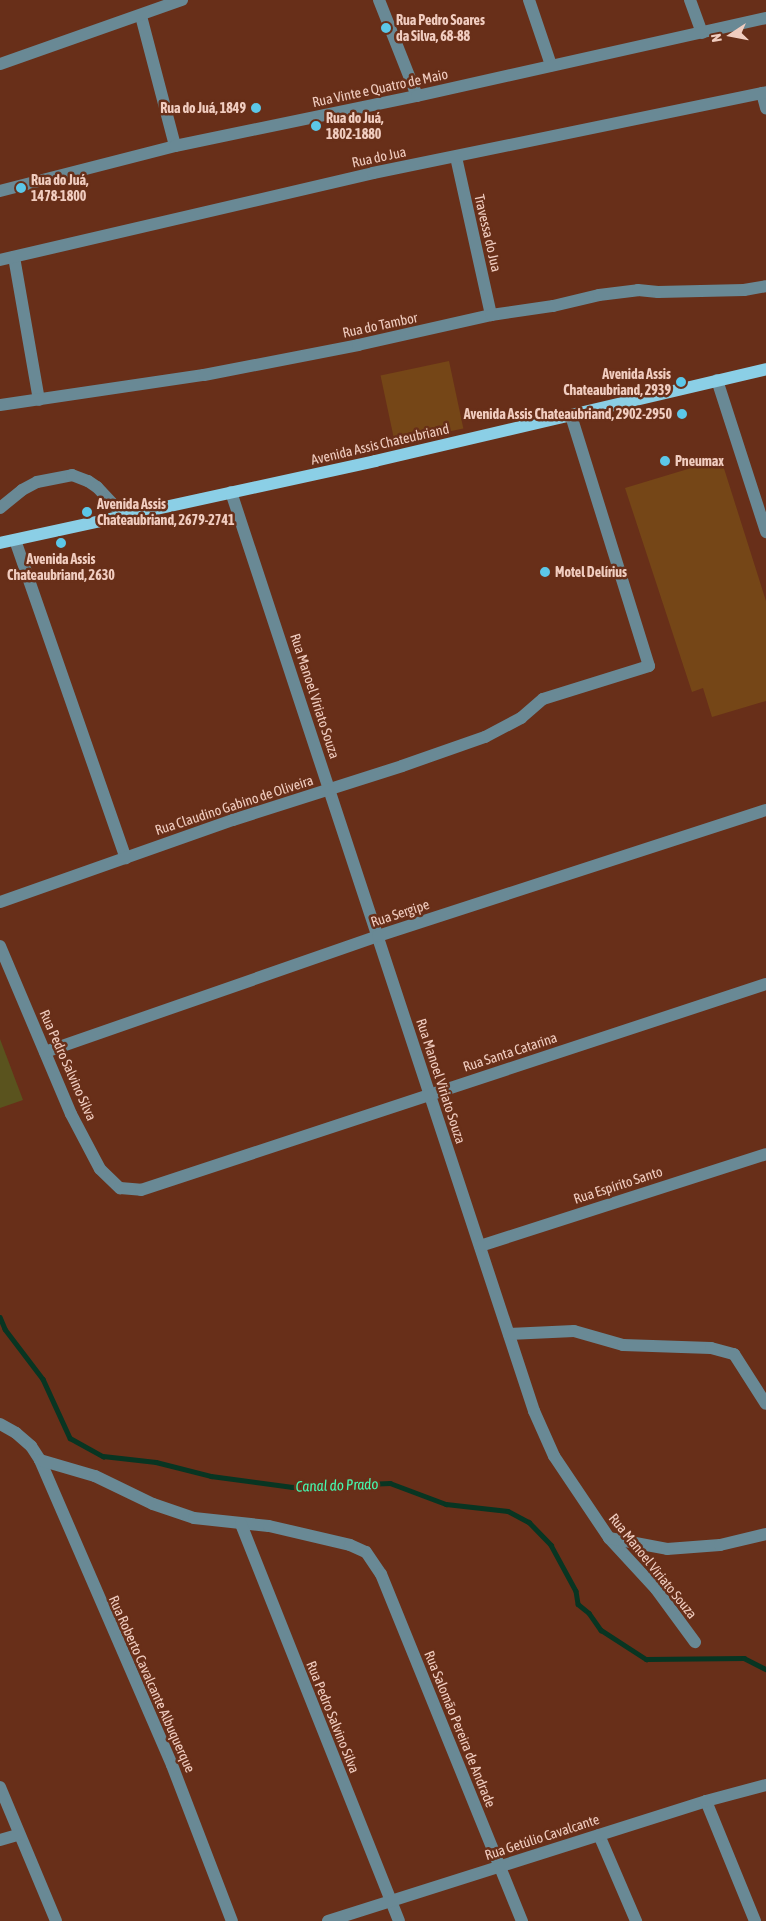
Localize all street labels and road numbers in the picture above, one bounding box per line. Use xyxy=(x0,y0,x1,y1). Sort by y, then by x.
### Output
street label: Rua Vinte e Quatro de Maio xyxy=(311,65,449,111)
street label: Rua do Jua xyxy=(350,143,408,171)
street label: Travessa do Jua xyxy=(471,193,505,273)
street label: Rua do Tambor xyxy=(341,309,419,341)
street label: Avenida Assis Chateubriand xyxy=(309,420,451,468)
street label: Rua Manoel Viriato Souza xyxy=(287,631,343,761)
street label: Rua Claudino Gabino de Oliveira xyxy=(153,771,315,839)
street label: Rua Sergipe xyxy=(369,896,431,930)
street label: Rua Pedro Salvino Silva xyxy=(36,1007,100,1123)
street label: Rua Manoel Viriato Souza xyxy=(413,1016,469,1146)
street label: Rua Santa Catarina xyxy=(461,1029,559,1075)
street label: Rua Espírito Santo xyxy=(571,1163,665,1207)
street label: Rua Manoel Viriato Souza xyxy=(605,1510,701,1622)
street label: Rua Roberto Cavalcante Albuquerque xyxy=(105,1593,199,1775)
street label: Rua Salomão Pereira de Andrade xyxy=(421,1648,499,1810)
street label: Rua Pedro Salvino Silva xyxy=(303,1658,363,1776)
street label: Rua Getúlio Cavalcante xyxy=(483,1811,601,1863)

